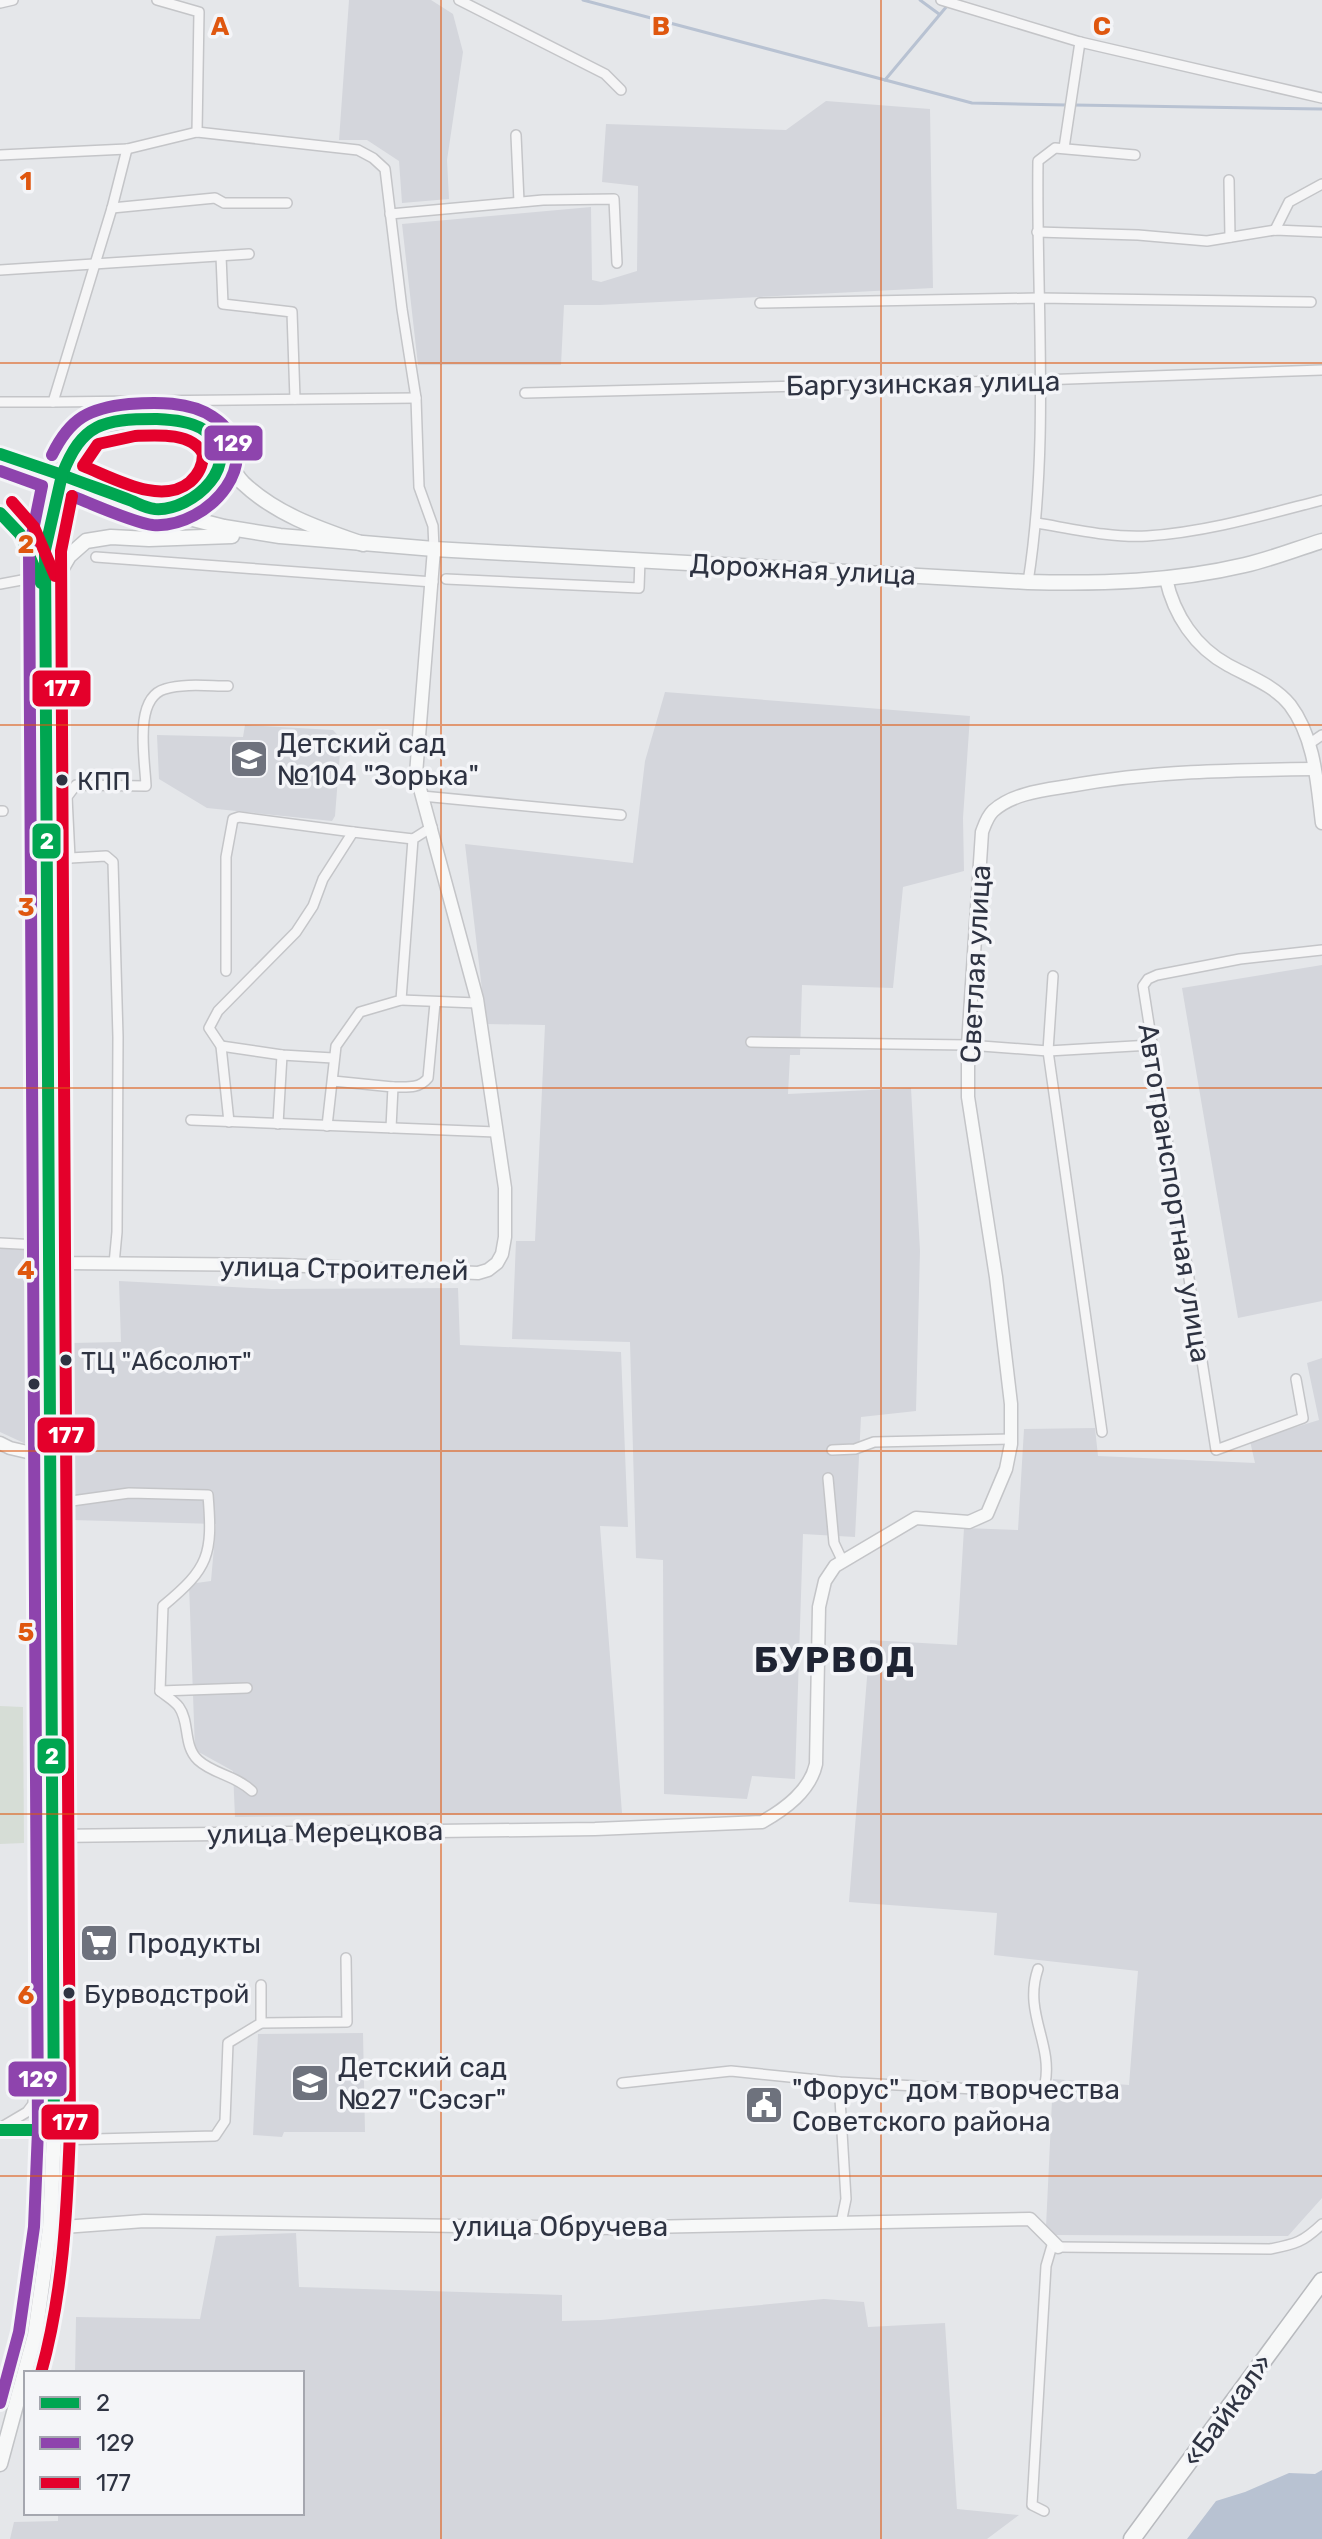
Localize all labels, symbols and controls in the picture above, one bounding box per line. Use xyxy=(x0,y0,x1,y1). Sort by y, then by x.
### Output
text: A xyxy=(211,11,230,42)
text: B xyxy=(652,11,670,42)
text: C xyxy=(1093,11,1111,42)
text: 1 xyxy=(20,166,32,197)
street label: Баргузинская улица xyxy=(786,365,1061,402)
line badge: 129 xyxy=(203,424,264,462)
text: 129 xyxy=(213,430,253,457)
text: 2 xyxy=(18,529,34,560)
street label: Дорожная улица xyxy=(689,547,917,592)
line badge: 177 xyxy=(31,669,92,708)
text: 177 xyxy=(44,675,80,702)
place label: Детский сад №104 "Зорька" xyxy=(277,727,479,792)
school or university icon: Детский сад №104 "Зорька" xyxy=(228,738,270,780)
place label: КПП xyxy=(77,766,131,797)
marker: КПП xyxy=(54,772,70,788)
line badge: 2 xyxy=(31,822,62,860)
text: 2 xyxy=(40,828,54,855)
street label: Светлая улица xyxy=(954,864,997,1064)
text: 3 xyxy=(17,892,35,923)
street label: Автотранспортная улица xyxy=(1131,1021,1218,1365)
street label: улица Строителей xyxy=(219,1250,469,1287)
text: 4 xyxy=(17,1255,35,1286)
place label: ТЦ "Абсолют" xyxy=(81,1346,252,1377)
marker: ТЦ "Абсолют" xyxy=(58,1352,74,1368)
unlabelled marker xyxy=(26,1376,42,1392)
line badge: 177 xyxy=(36,1416,96,1454)
text: 177 xyxy=(48,1422,84,1449)
text: 5 xyxy=(18,1617,34,1648)
district label: БУРВОД xyxy=(754,1638,916,1681)
line badge: 2 xyxy=(36,1737,67,1775)
text: 2 xyxy=(45,1743,59,1770)
street label: улица Мерецкова xyxy=(206,1814,444,1851)
supermarket icon: Продукты xyxy=(78,1922,120,1964)
place label: Продукты xyxy=(127,1927,261,1960)
place label: Бурводстрой xyxy=(84,1979,249,2010)
text: 6 xyxy=(18,1980,35,2011)
marker: Бурводстрой xyxy=(61,1985,77,2001)
place label: Детский сад №27 "Сэсэг" xyxy=(338,2051,507,2116)
line badge: 129 xyxy=(7,2060,68,2098)
school or university icon: Детский сад №27 "Сэсэг" xyxy=(289,2062,331,2104)
text: 129 xyxy=(18,2066,58,2093)
place label: "Форус" дом творчества Советского района xyxy=(792,2073,1120,2138)
public building icon: "Форус" дом творчества Советского района xyxy=(743,2084,785,2126)
line badge: 177 xyxy=(40,2103,100,2141)
text: 177 xyxy=(52,2109,88,2136)
street label: улица Обручева xyxy=(452,2210,668,2243)
street label: «Байкал» xyxy=(1176,2348,1279,2473)
legend xyxy=(24,2371,304,2515)
text: 2 xyxy=(96,2389,110,2417)
text: 129 xyxy=(96,2429,135,2457)
text: 177 xyxy=(96,2469,131,2497)

